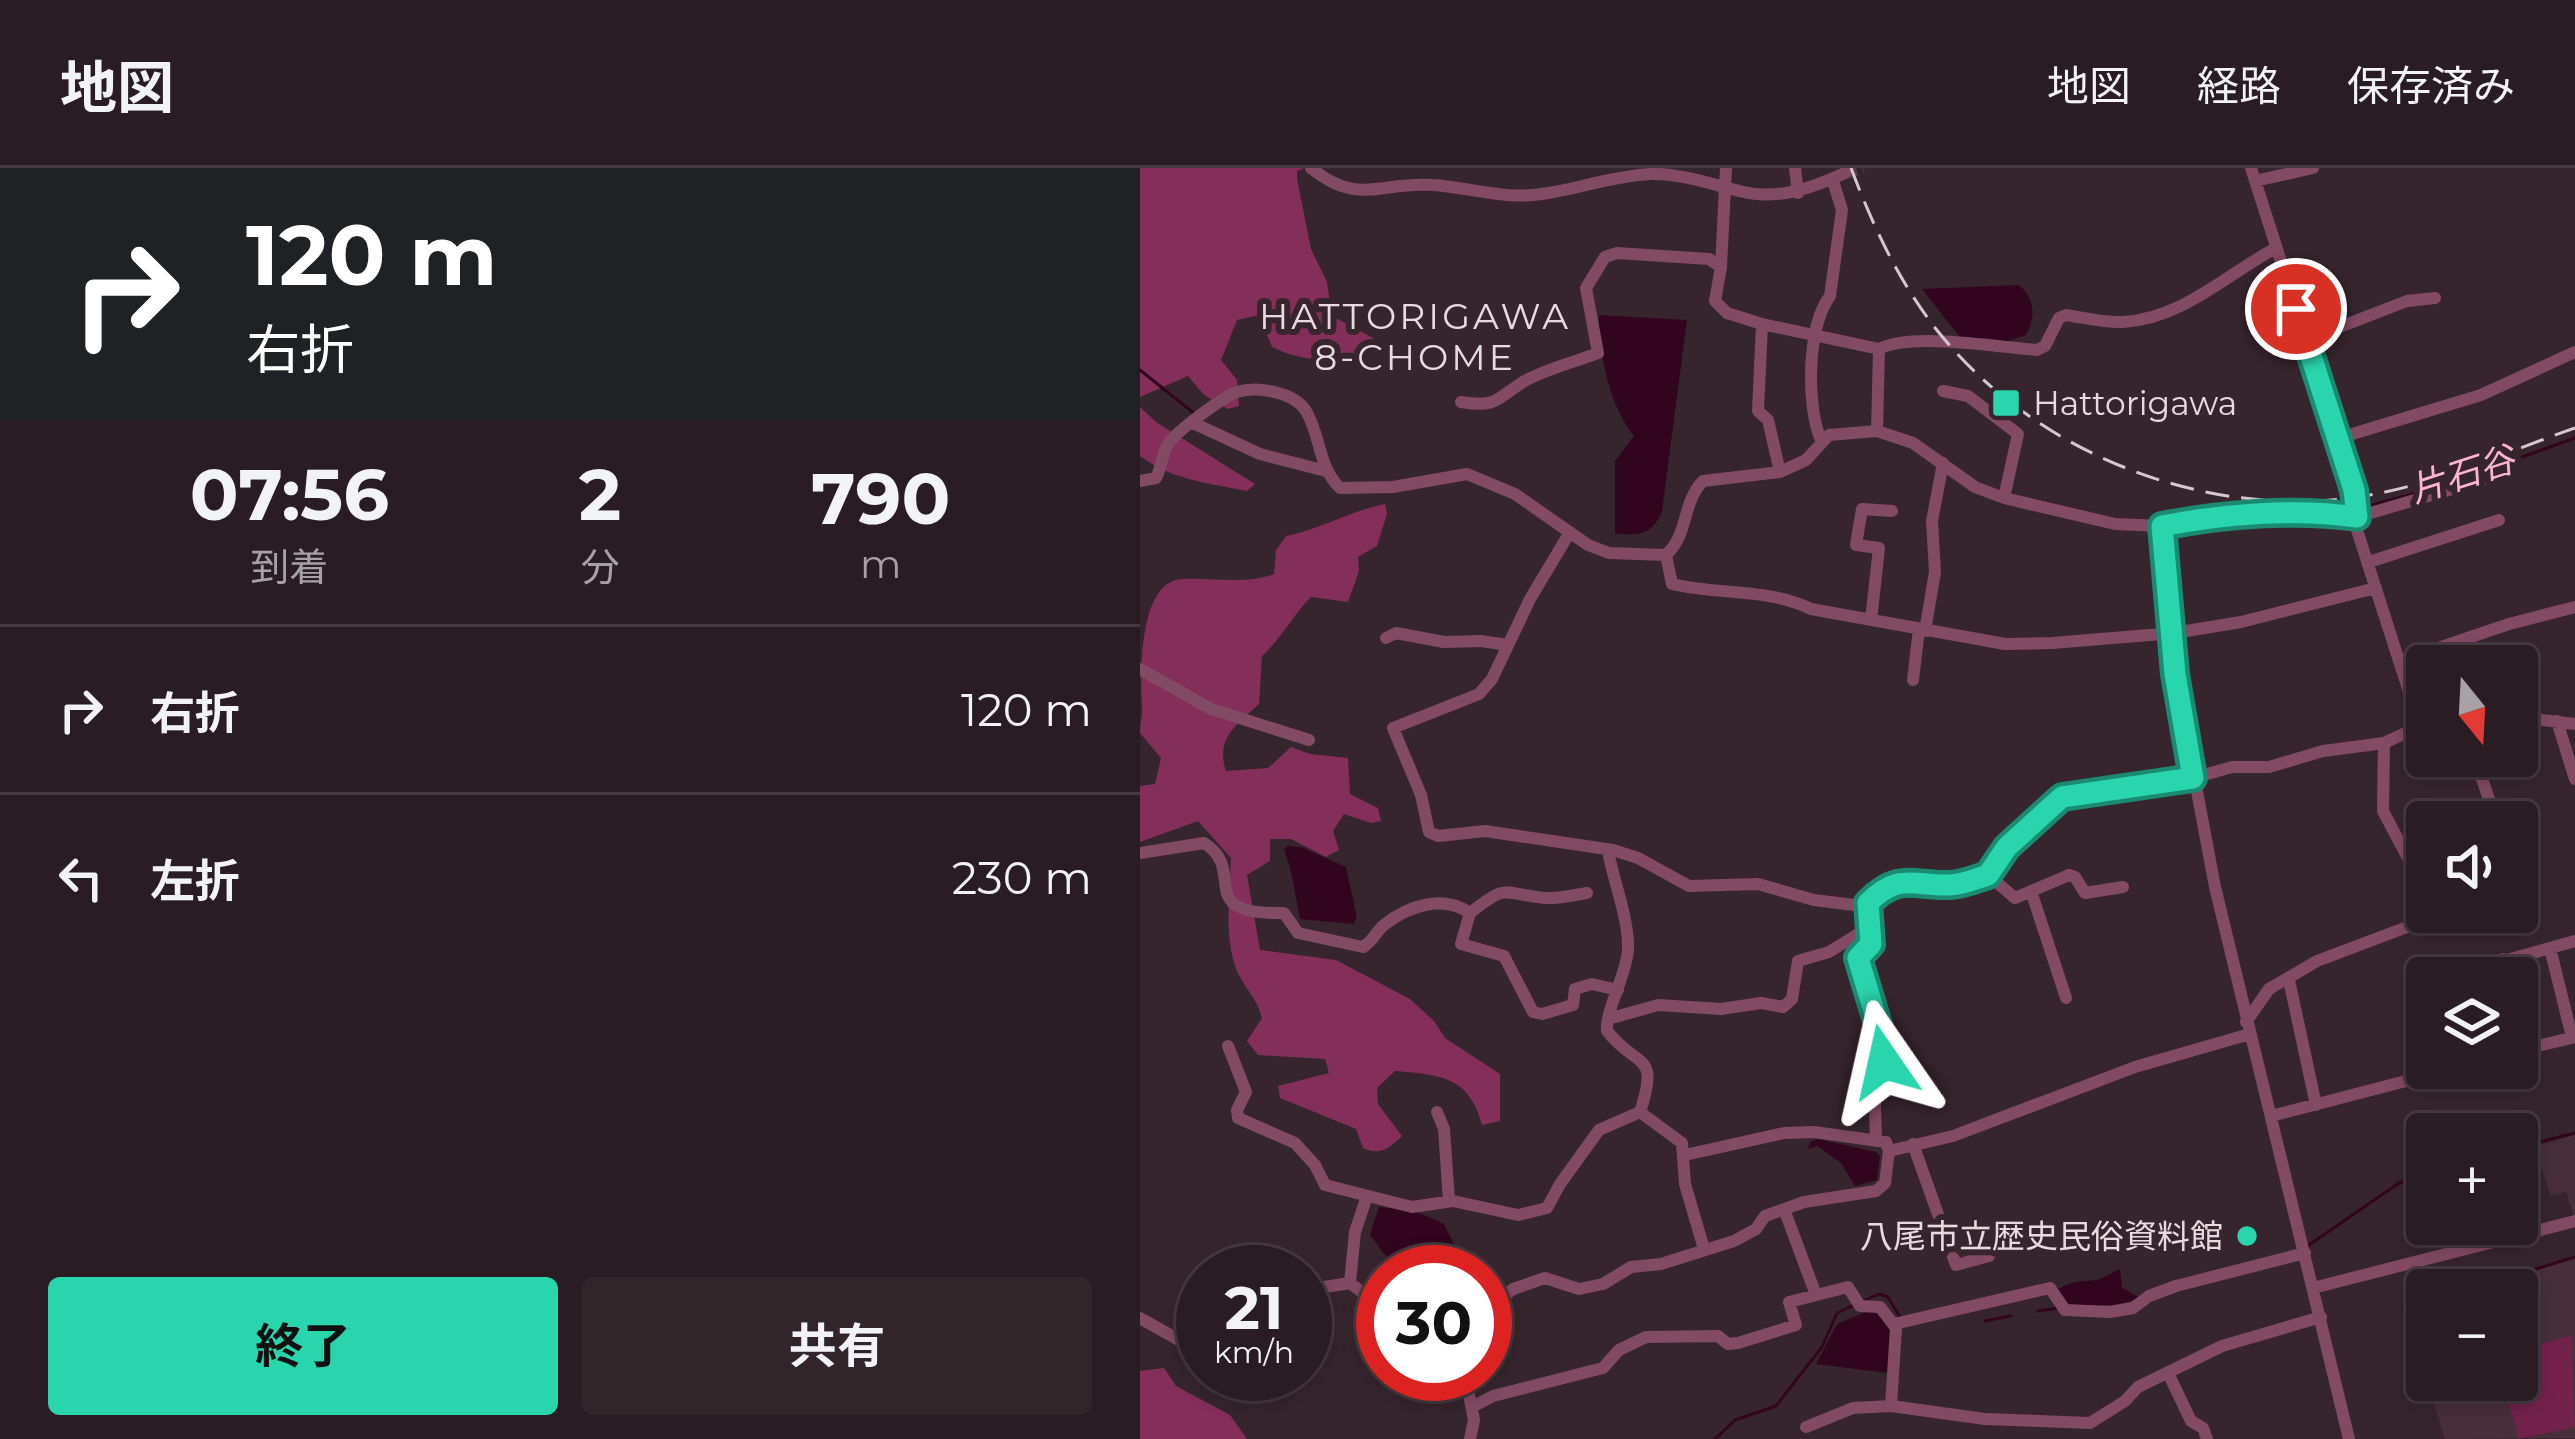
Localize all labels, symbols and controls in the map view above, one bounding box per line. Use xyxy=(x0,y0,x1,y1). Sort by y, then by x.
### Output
text: 地図 xyxy=(60,53,174,122)
text: 地図 xyxy=(2047,60,2131,112)
text: 経路 xyxy=(2197,60,2281,112)
text: 保存済み xyxy=(2347,60,2515,112)
text: 120 m xyxy=(246,204,497,306)
icon: right xyxy=(48,216,204,372)
pin xyxy=(2245,258,2347,360)
icon: arrive xyxy=(2263,276,2329,342)
district label: HATTORIGAWA 8-CHOME xyxy=(1259,294,1571,379)
text: 右折 xyxy=(246,317,354,383)
place label: Hattorigawa xyxy=(2033,383,2237,423)
marker: Hattorigawa xyxy=(1990,387,2022,419)
water label: 片石谷 xyxy=(2404,435,2523,512)
text: 07:56 xyxy=(190,450,389,538)
text: 2 xyxy=(579,450,621,538)
text: 790 xyxy=(811,454,950,542)
text: m xyxy=(860,540,901,588)
text: 到着 xyxy=(250,543,328,591)
text: 分 xyxy=(580,543,620,591)
north arrow xyxy=(2406,645,2538,777)
map controls xyxy=(2406,645,2538,1401)
icon: right xyxy=(48,677,114,743)
text: 120 m xyxy=(961,682,1092,737)
text: 右折 xyxy=(150,685,240,740)
button: sound xyxy=(2406,801,2538,933)
icon: left xyxy=(48,845,114,911)
text: 230 m xyxy=(952,850,1092,905)
text: 左折 xyxy=(150,853,240,908)
button: layers xyxy=(2406,957,2538,1089)
position arrow xyxy=(1821,999,1947,1125)
button: + xyxy=(2406,1113,2538,1245)
place label: 八尾市立歴史民俗資料館 xyxy=(1860,1216,2223,1256)
marker: 八尾市立歴史民俗資料館 xyxy=(2234,1223,2260,1249)
speed limit sign: 30 xyxy=(1356,1245,1512,1401)
button: − xyxy=(2406,1269,2538,1401)
text: 21 xyxy=(1225,1271,1283,1344)
button: 終了 xyxy=(48,1277,558,1415)
button: 共有 xyxy=(582,1277,1092,1415)
text: km/h xyxy=(1214,1334,1294,1371)

